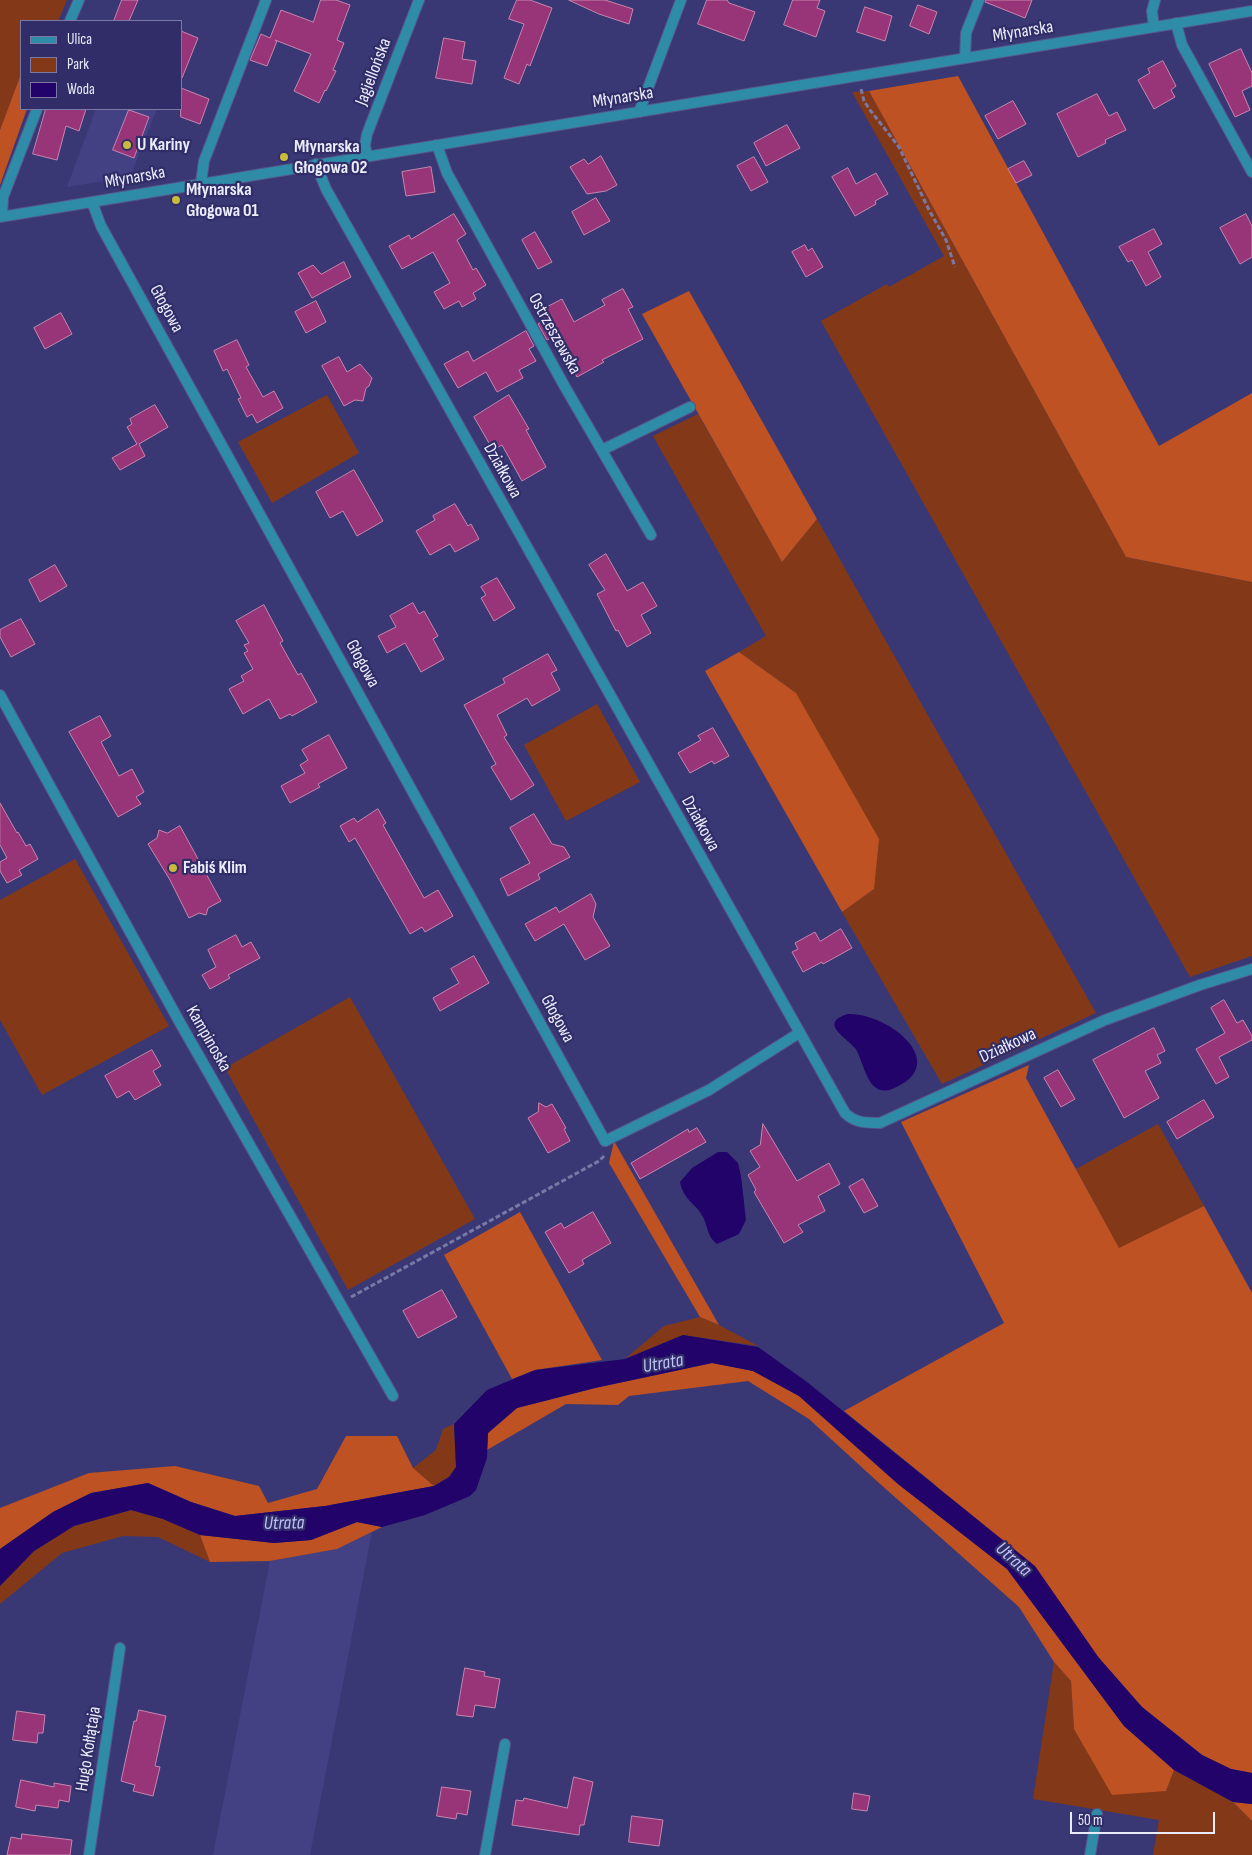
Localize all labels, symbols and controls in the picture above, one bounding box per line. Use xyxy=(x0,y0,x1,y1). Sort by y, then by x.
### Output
street label: Młynarska xyxy=(991,17,1055,47)
legend xyxy=(20,20,182,110)
text: Ulica xyxy=(67,30,92,49)
street label: Jagiellońska xyxy=(351,35,397,109)
text: Park xyxy=(67,55,89,74)
text: Woda xyxy=(67,80,95,99)
street label: Młynarska xyxy=(591,83,655,113)
place label: U Kariny xyxy=(137,134,190,156)
place label: Młynarska Głogowa 02 xyxy=(294,136,367,178)
marker: U Kariny xyxy=(121,139,133,151)
marker: Młynarska Głogowa 02 xyxy=(278,151,290,163)
street label: Młynarska xyxy=(103,162,167,194)
place label: Młynarska Głogowa 01 xyxy=(186,179,259,222)
marker: Młynarska Głogowa 01 xyxy=(170,194,182,206)
street label: Głogowa xyxy=(144,281,188,337)
street label: Ostrzeszewska xyxy=(523,290,585,378)
street label: Działkowa xyxy=(478,440,526,502)
street label: Głogowa xyxy=(340,636,384,692)
street label: Działkowa xyxy=(676,793,724,855)
place label: Fabiś Klim xyxy=(183,857,247,879)
marker: Fabiś Klim xyxy=(167,862,179,874)
street label: Głogowa xyxy=(535,991,579,1047)
street label: Kampinoska xyxy=(180,1002,236,1076)
street label: Działkowa xyxy=(976,1024,1040,1068)
water label: Utrata xyxy=(641,1349,685,1379)
water label: Utrata xyxy=(263,1512,305,1536)
water label: Utrata xyxy=(990,1538,1036,1582)
street label: Hugo Kołłątaja xyxy=(72,1705,106,1793)
scale bar xyxy=(1072,1802,1217,1834)
text: 50 m xyxy=(1078,1811,1103,1830)

